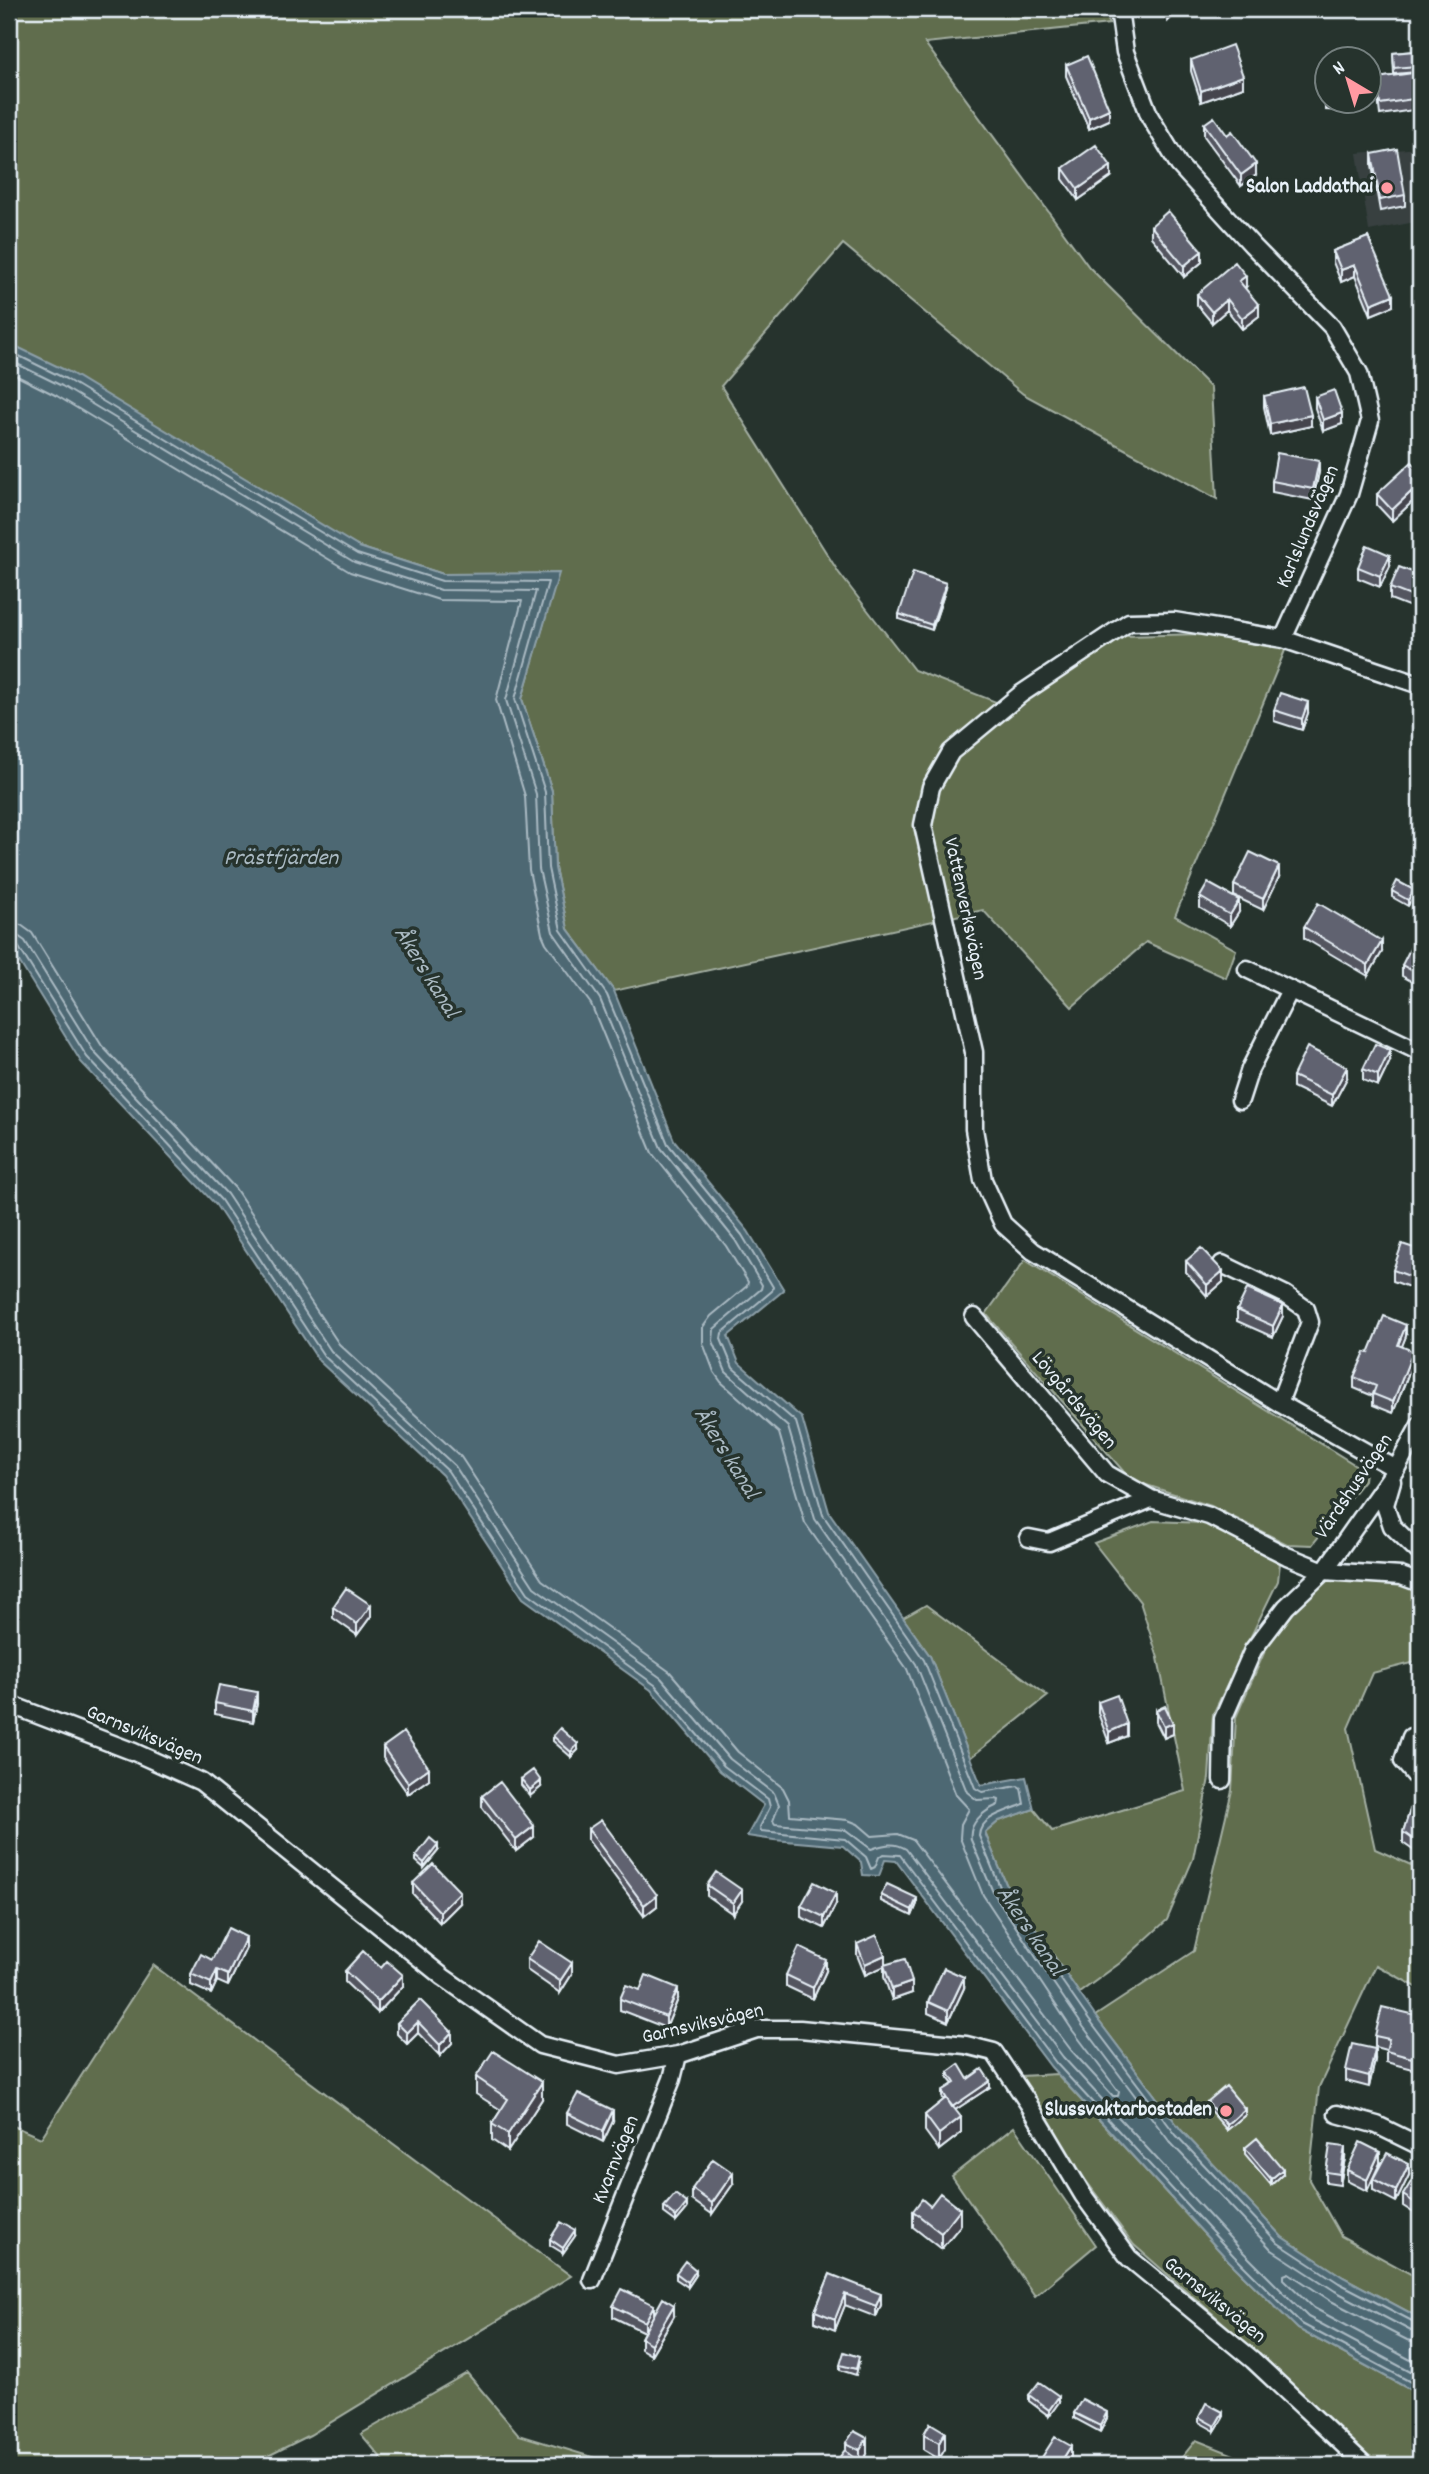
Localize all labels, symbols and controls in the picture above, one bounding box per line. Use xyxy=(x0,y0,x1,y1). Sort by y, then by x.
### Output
north arrow xyxy=(1314,46,1384,116)
text: N xyxy=(1328,56,1352,83)
place label: Salon Laddathai xyxy=(1246,173,1373,203)
marker: Salon Laddathai xyxy=(1379,180,1395,196)
street label: Karlslundsvägen xyxy=(1270,461,1348,593)
street label: Vattenverksvägen xyxy=(934,835,994,983)
water label: Prästfjärden xyxy=(224,843,340,876)
water label: Åkers kanal xyxy=(384,921,467,1026)
street label: Lövgårdsvägen xyxy=(1023,1345,1123,1457)
water label: Åkers kanal xyxy=(684,1402,767,1507)
street label: Värdshusvägen xyxy=(1308,1428,1402,1546)
street label: Garnsviksvägen xyxy=(81,1698,207,1774)
water label: Åkers kanal xyxy=(987,1880,1072,1985)
street label: Garnsviksvägen xyxy=(639,1996,767,2054)
place label: Slussvaktarbostaden xyxy=(1045,2096,1212,2126)
marker: Slussvaktarbostaden xyxy=(1218,2103,1234,2119)
street label: Kvarnvägen xyxy=(586,2111,648,2209)
street label: Garnsviksvägen xyxy=(1156,2250,1272,2352)

